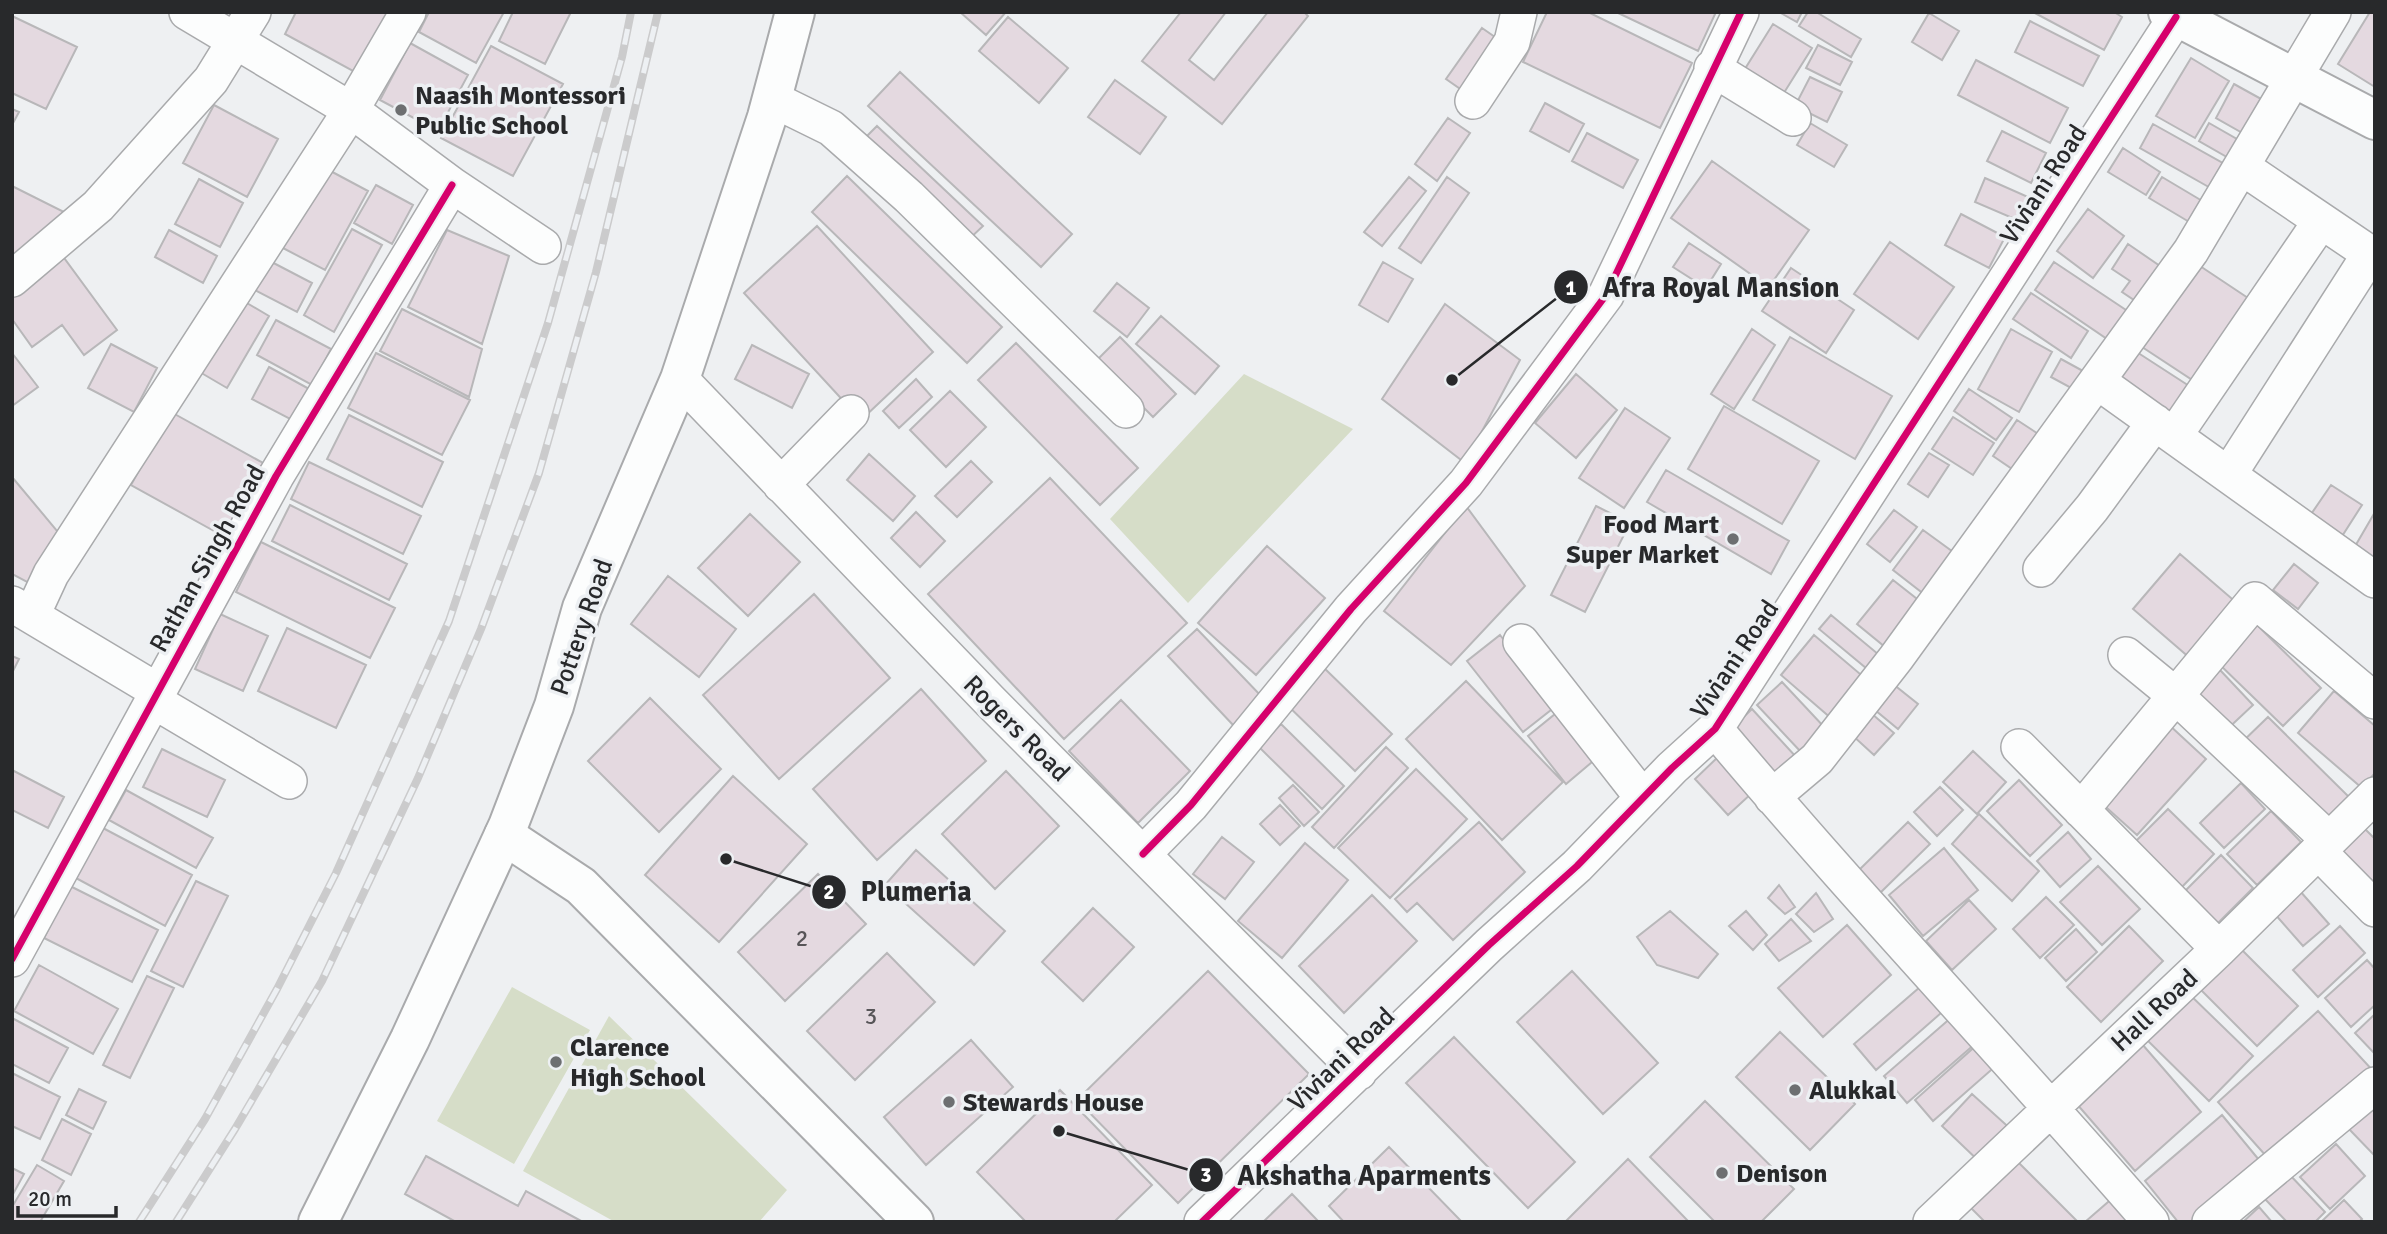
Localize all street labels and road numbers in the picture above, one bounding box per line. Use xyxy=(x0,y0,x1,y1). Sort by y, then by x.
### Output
street label: Viviani Road xyxy=(1993,119,2094,250)
street label: Rathan Singh Road xyxy=(143,459,273,658)
street label: Pottery Road xyxy=(544,555,620,700)
street label: Viviani Road xyxy=(1684,594,1786,725)
street label: Rogers Road xyxy=(956,669,1076,789)
street label: Hall Road xyxy=(2105,963,2205,1059)
street label: Viviani Road xyxy=(1282,1001,1402,1118)

